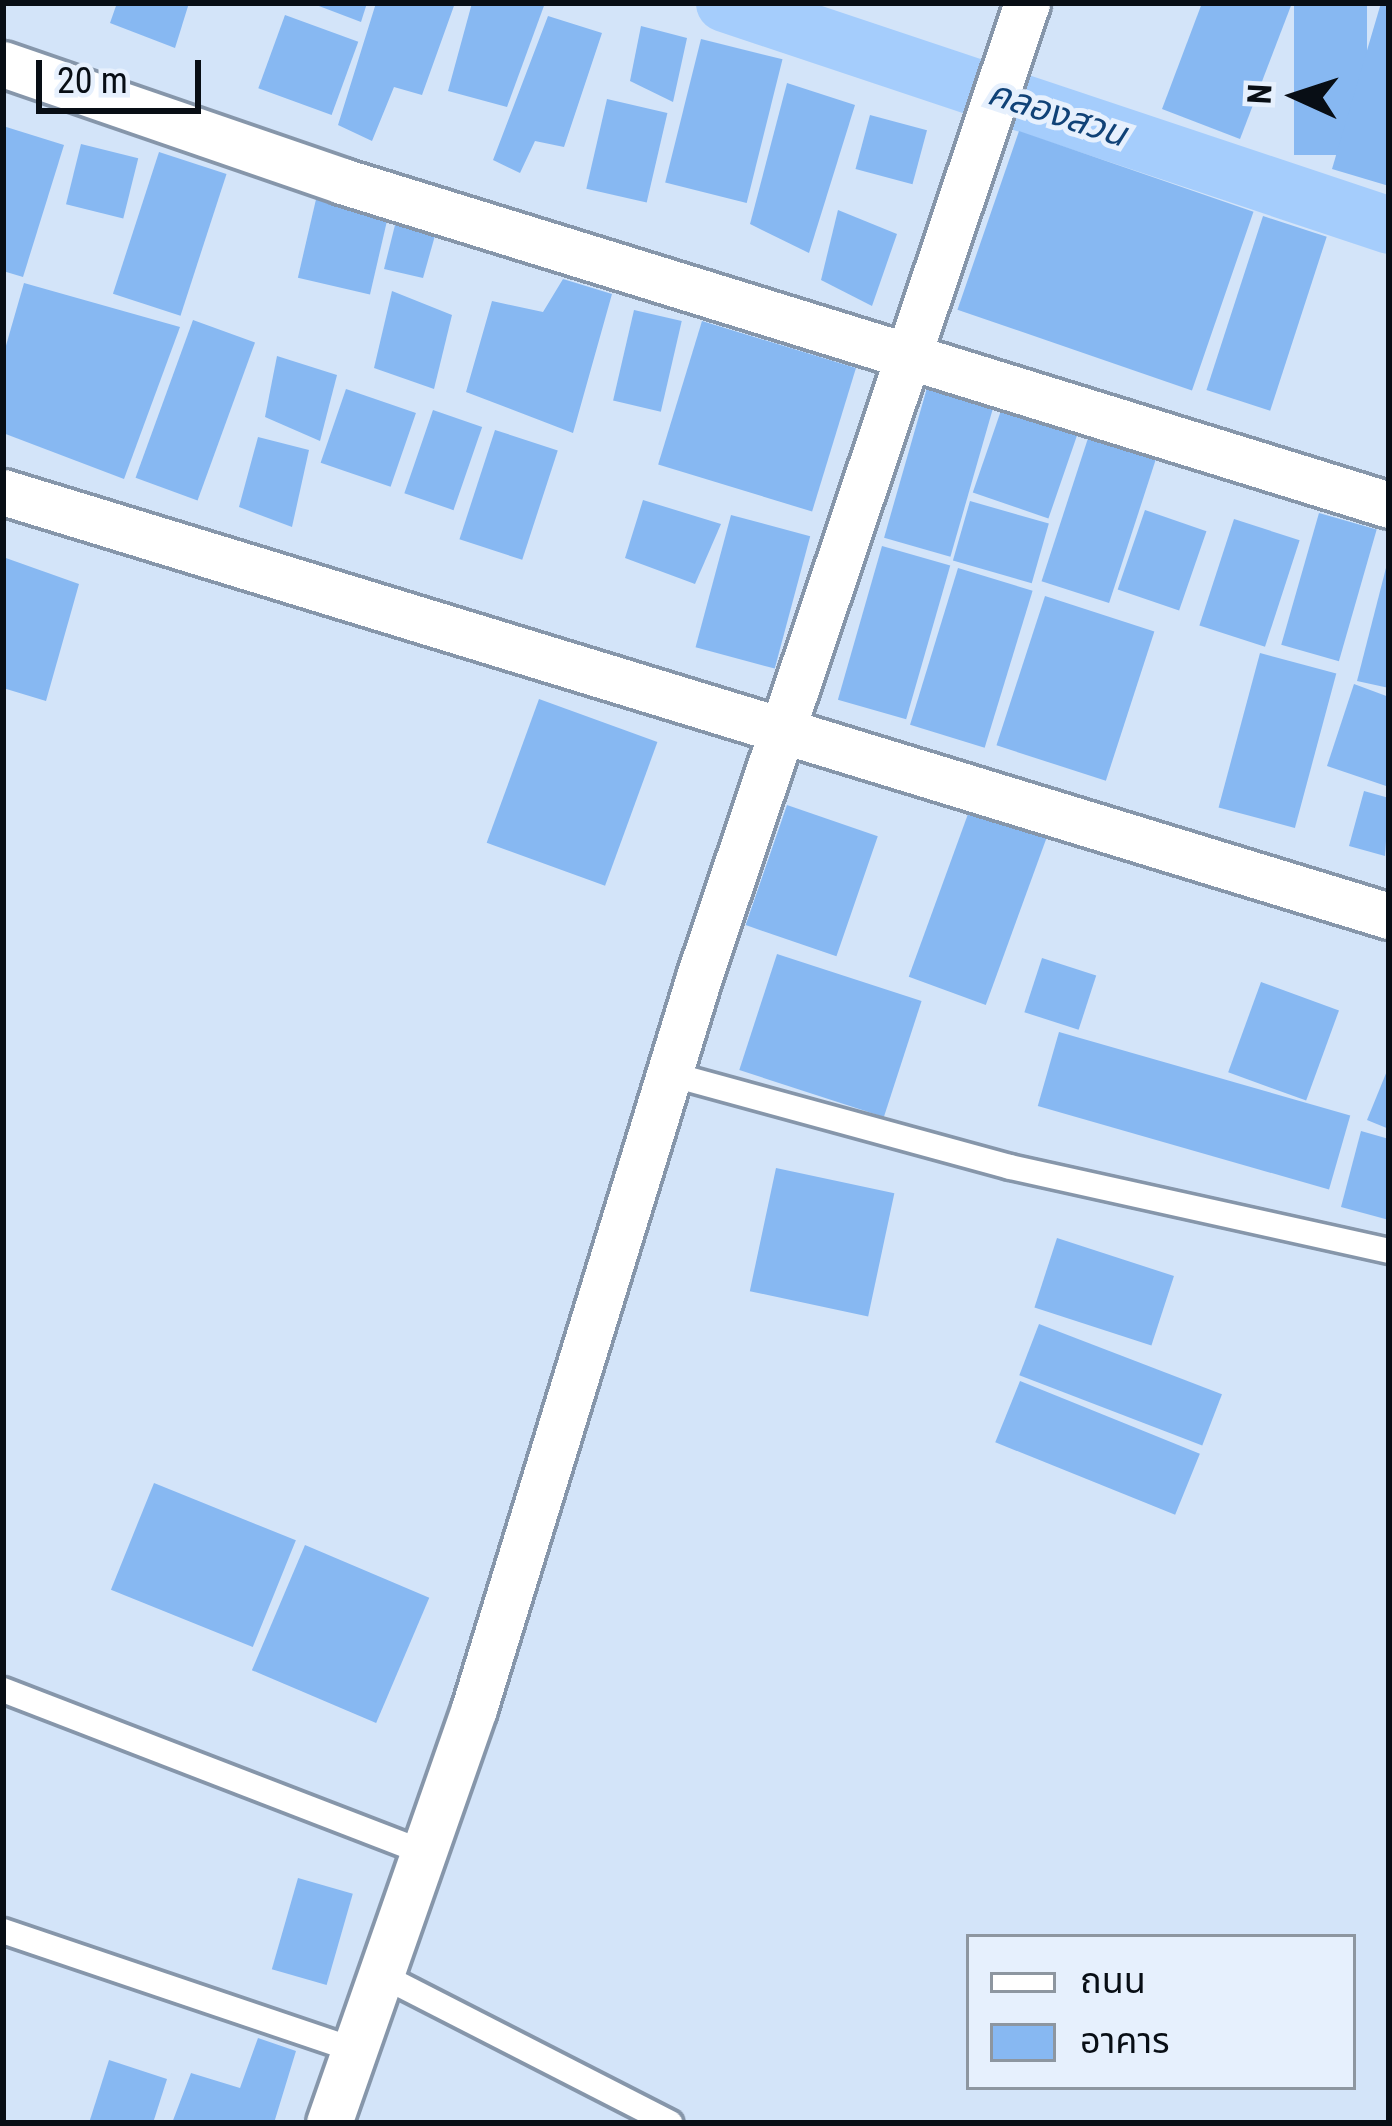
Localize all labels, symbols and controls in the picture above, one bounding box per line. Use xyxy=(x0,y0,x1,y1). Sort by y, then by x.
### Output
scale bar xyxy=(42,36,207,110)
north arrow xyxy=(1236,36,1356,156)
text: 20 m xyxy=(57,60,128,102)
water label: คลองสวน xyxy=(982,71,1132,157)
text: N xyxy=(1240,83,1280,105)
legend xyxy=(966,1934,1356,2090)
text: ถนน xyxy=(1080,1960,1146,2002)
text: อาคาร xyxy=(1080,2020,1170,2062)

